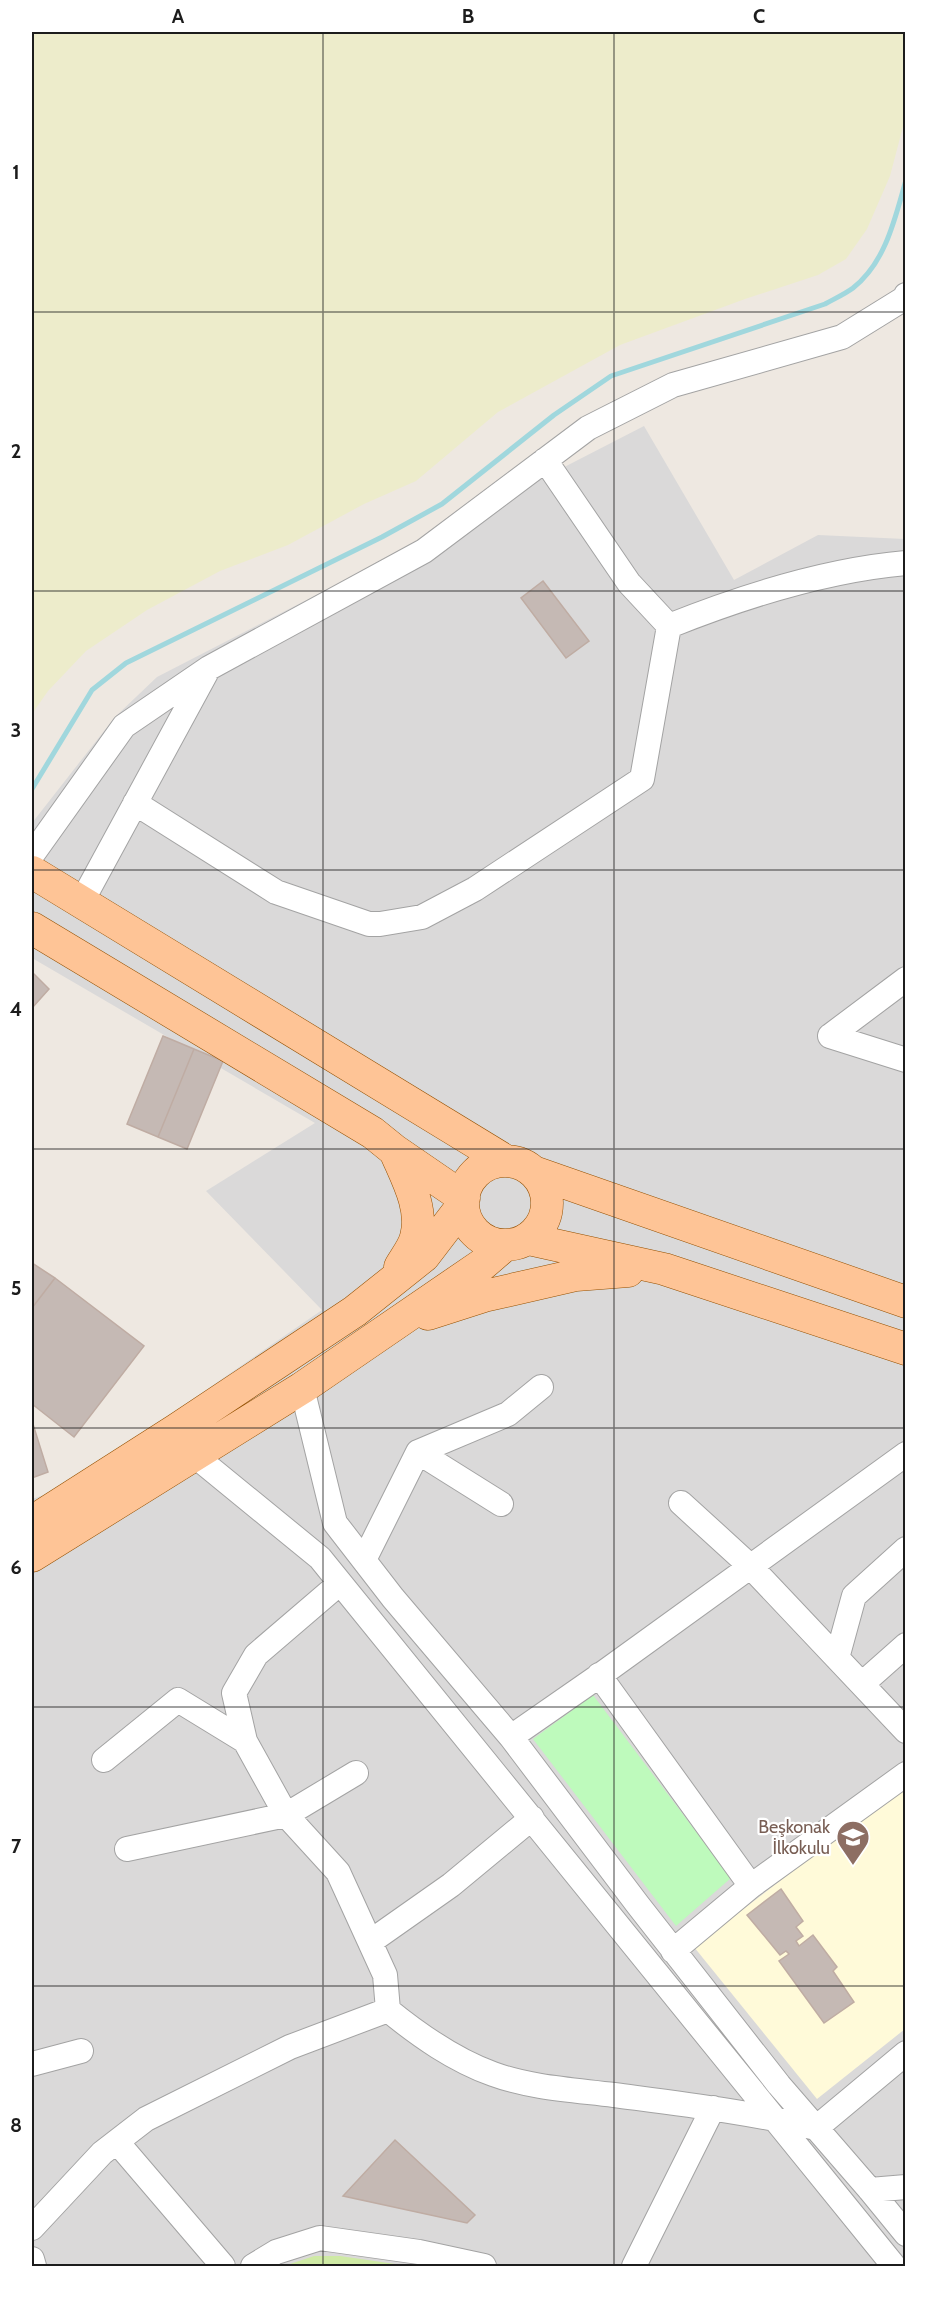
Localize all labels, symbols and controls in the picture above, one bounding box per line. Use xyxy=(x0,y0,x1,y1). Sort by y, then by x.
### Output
text: A xyxy=(172,4,185,28)
text: B xyxy=(462,4,474,28)
text: C xyxy=(753,4,765,28)
text: 1 xyxy=(12,160,20,184)
text: 2 xyxy=(11,439,21,463)
text: 3 xyxy=(11,718,21,742)
text: 4 xyxy=(10,997,22,1021)
text: 5 xyxy=(11,1276,21,1300)
text: 6 xyxy=(10,1555,22,1579)
place label: Beşkonak İlkokulu xyxy=(758,1816,831,1859)
school or university icon: Beşkonak İlkokulu xyxy=(835,1819,871,1866)
text: 7 xyxy=(11,1834,22,1858)
text: 8 xyxy=(10,2113,22,2137)

